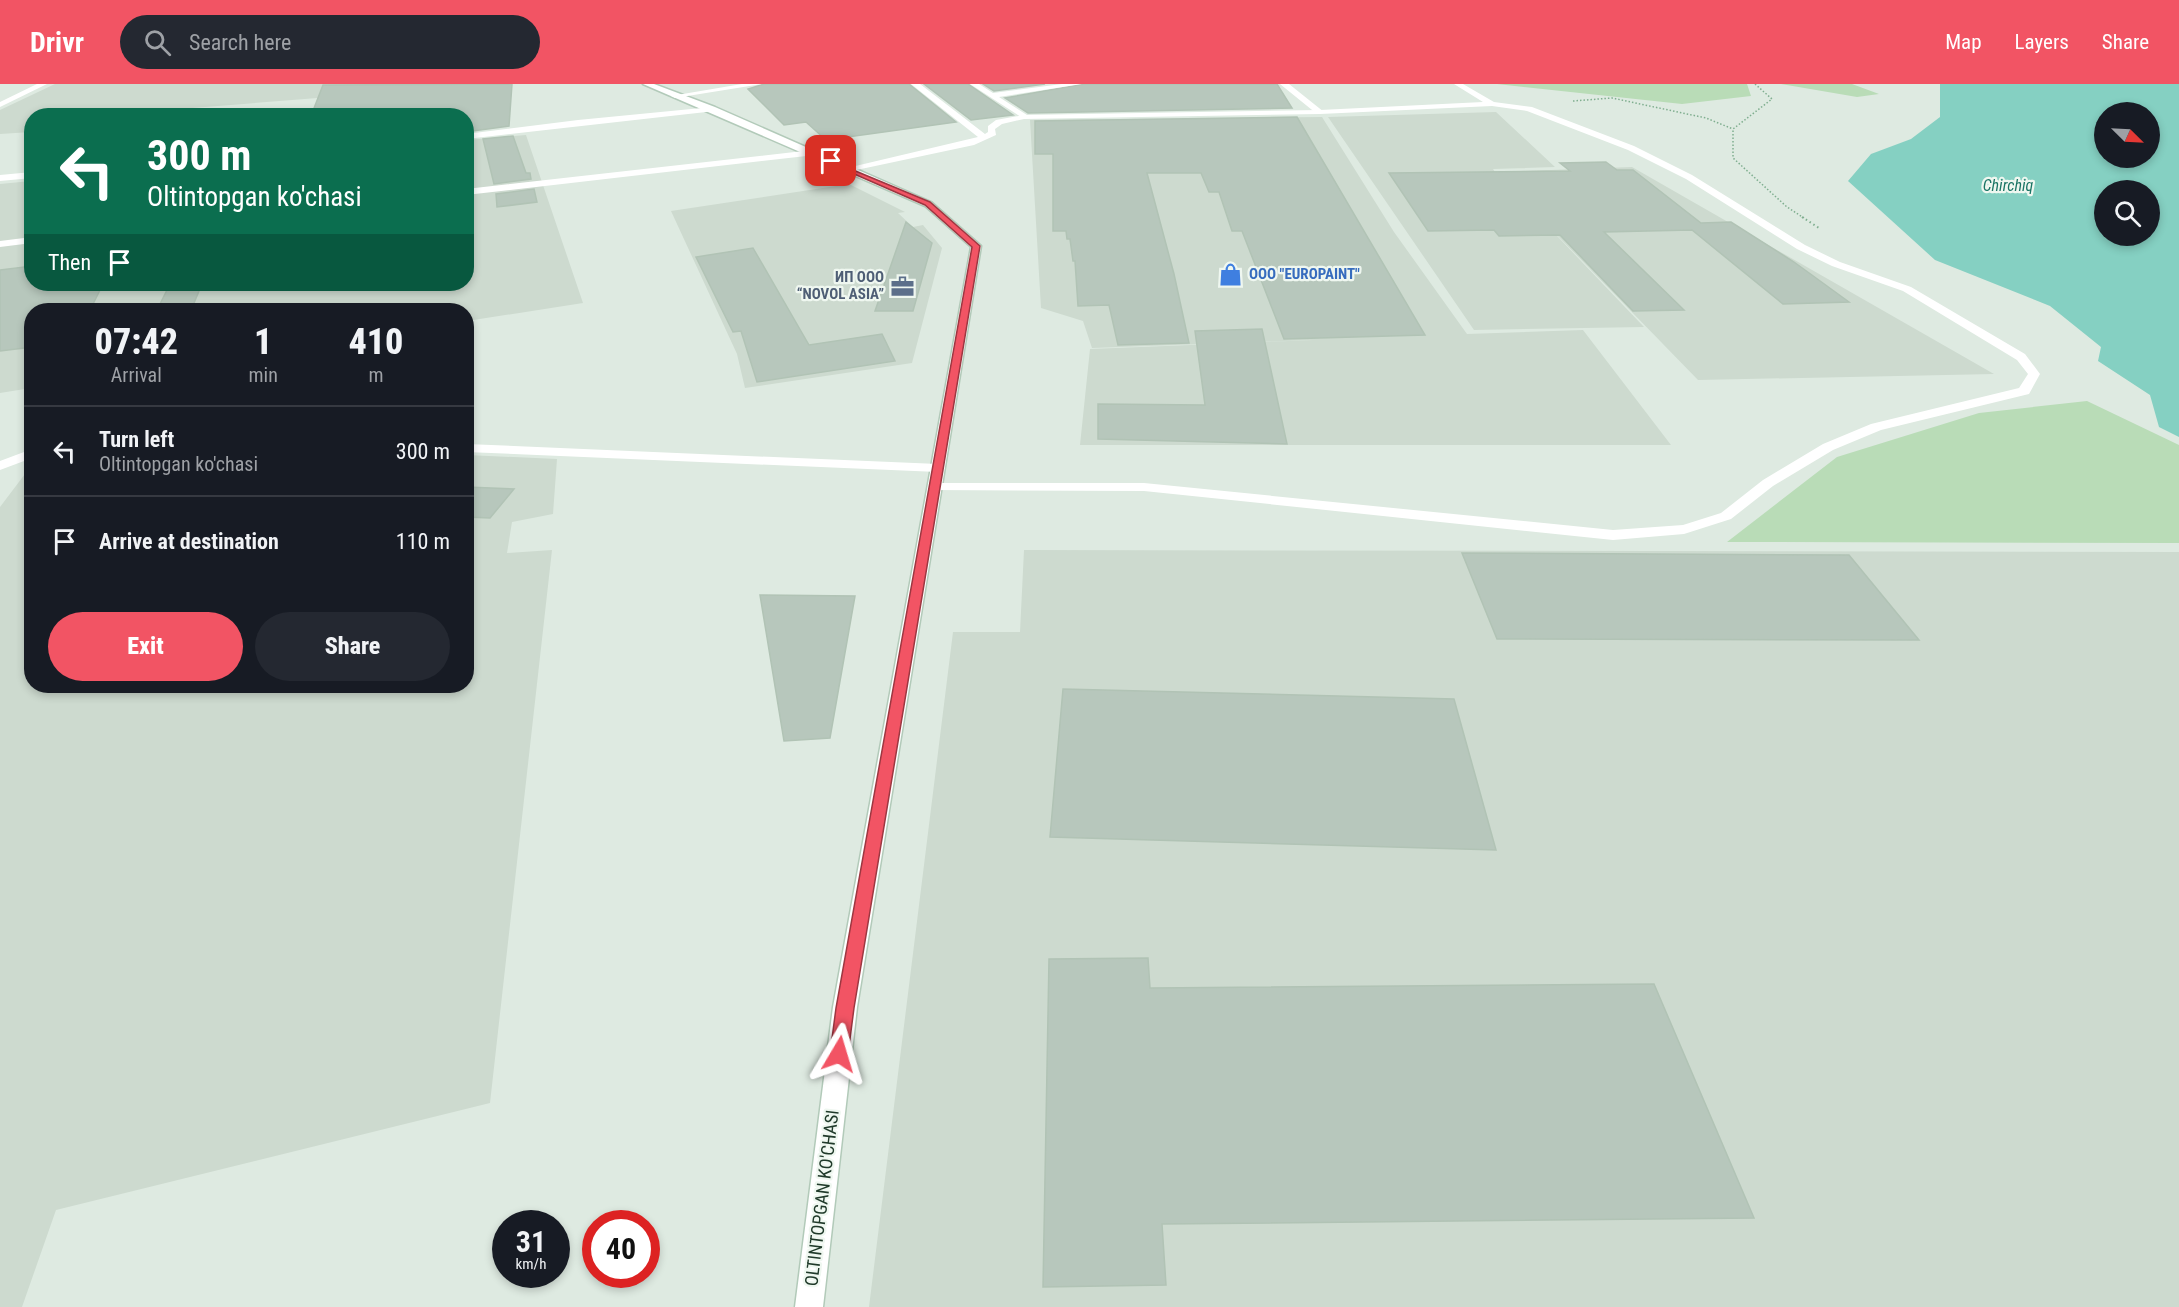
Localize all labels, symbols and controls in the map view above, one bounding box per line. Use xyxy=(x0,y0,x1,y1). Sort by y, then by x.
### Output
search box xyxy=(120,15,540,69)
text: Drivr xyxy=(30,26,84,59)
icon: search xyxy=(141,26,174,59)
text: Search here xyxy=(189,30,291,55)
text: Map xyxy=(1945,30,1982,54)
text: Layers xyxy=(2015,30,2069,54)
text: Share xyxy=(2102,30,2149,54)
north arrow xyxy=(2094,102,2160,168)
map controls xyxy=(2094,102,2160,246)
text: 300 m xyxy=(147,131,252,180)
icon: left xyxy=(48,132,126,210)
pin xyxy=(805,135,856,186)
icon: arrive xyxy=(814,144,847,177)
water label: Chirchiq xyxy=(1983,176,2033,195)
button: search xyxy=(2094,180,2160,246)
text: Oltintopgan ko'chasi xyxy=(147,181,362,213)
icon: arrive xyxy=(103,246,136,279)
text: Then xyxy=(48,250,91,275)
shop icon: OOO "EUROPAINT" xyxy=(1218,261,1244,287)
place label: OOO "EUROPAINT" xyxy=(1249,265,1360,283)
place label: ИП ООО “NOVOL ASIA” xyxy=(797,268,884,303)
office icon: ИП ООО “NOVOL ASIA” xyxy=(889,273,915,299)
text: 07:42 xyxy=(95,321,178,363)
text: 1 xyxy=(254,321,272,363)
text: 410 xyxy=(348,321,403,363)
text: Arrival xyxy=(111,363,162,387)
text: min xyxy=(249,363,278,387)
text: m xyxy=(368,363,383,387)
text: Turn left xyxy=(99,427,174,452)
icon: left xyxy=(48,435,81,468)
text: 300 m xyxy=(396,439,450,464)
text: Oltintopgan ko'chasi xyxy=(99,452,258,476)
icon: arrive xyxy=(48,525,81,558)
text: Arrive at destination xyxy=(99,529,279,554)
text: 110 m xyxy=(396,529,450,554)
button: Exit xyxy=(48,612,243,681)
button: Share xyxy=(255,612,450,681)
position arrow xyxy=(807,1022,871,1086)
street label: OLTINTOPGAN KO'CHASI xyxy=(800,1109,843,1287)
speed limit sign: 40 xyxy=(582,1210,660,1288)
text: 31 xyxy=(516,1224,546,1259)
text: km/h xyxy=(516,1255,546,1273)

